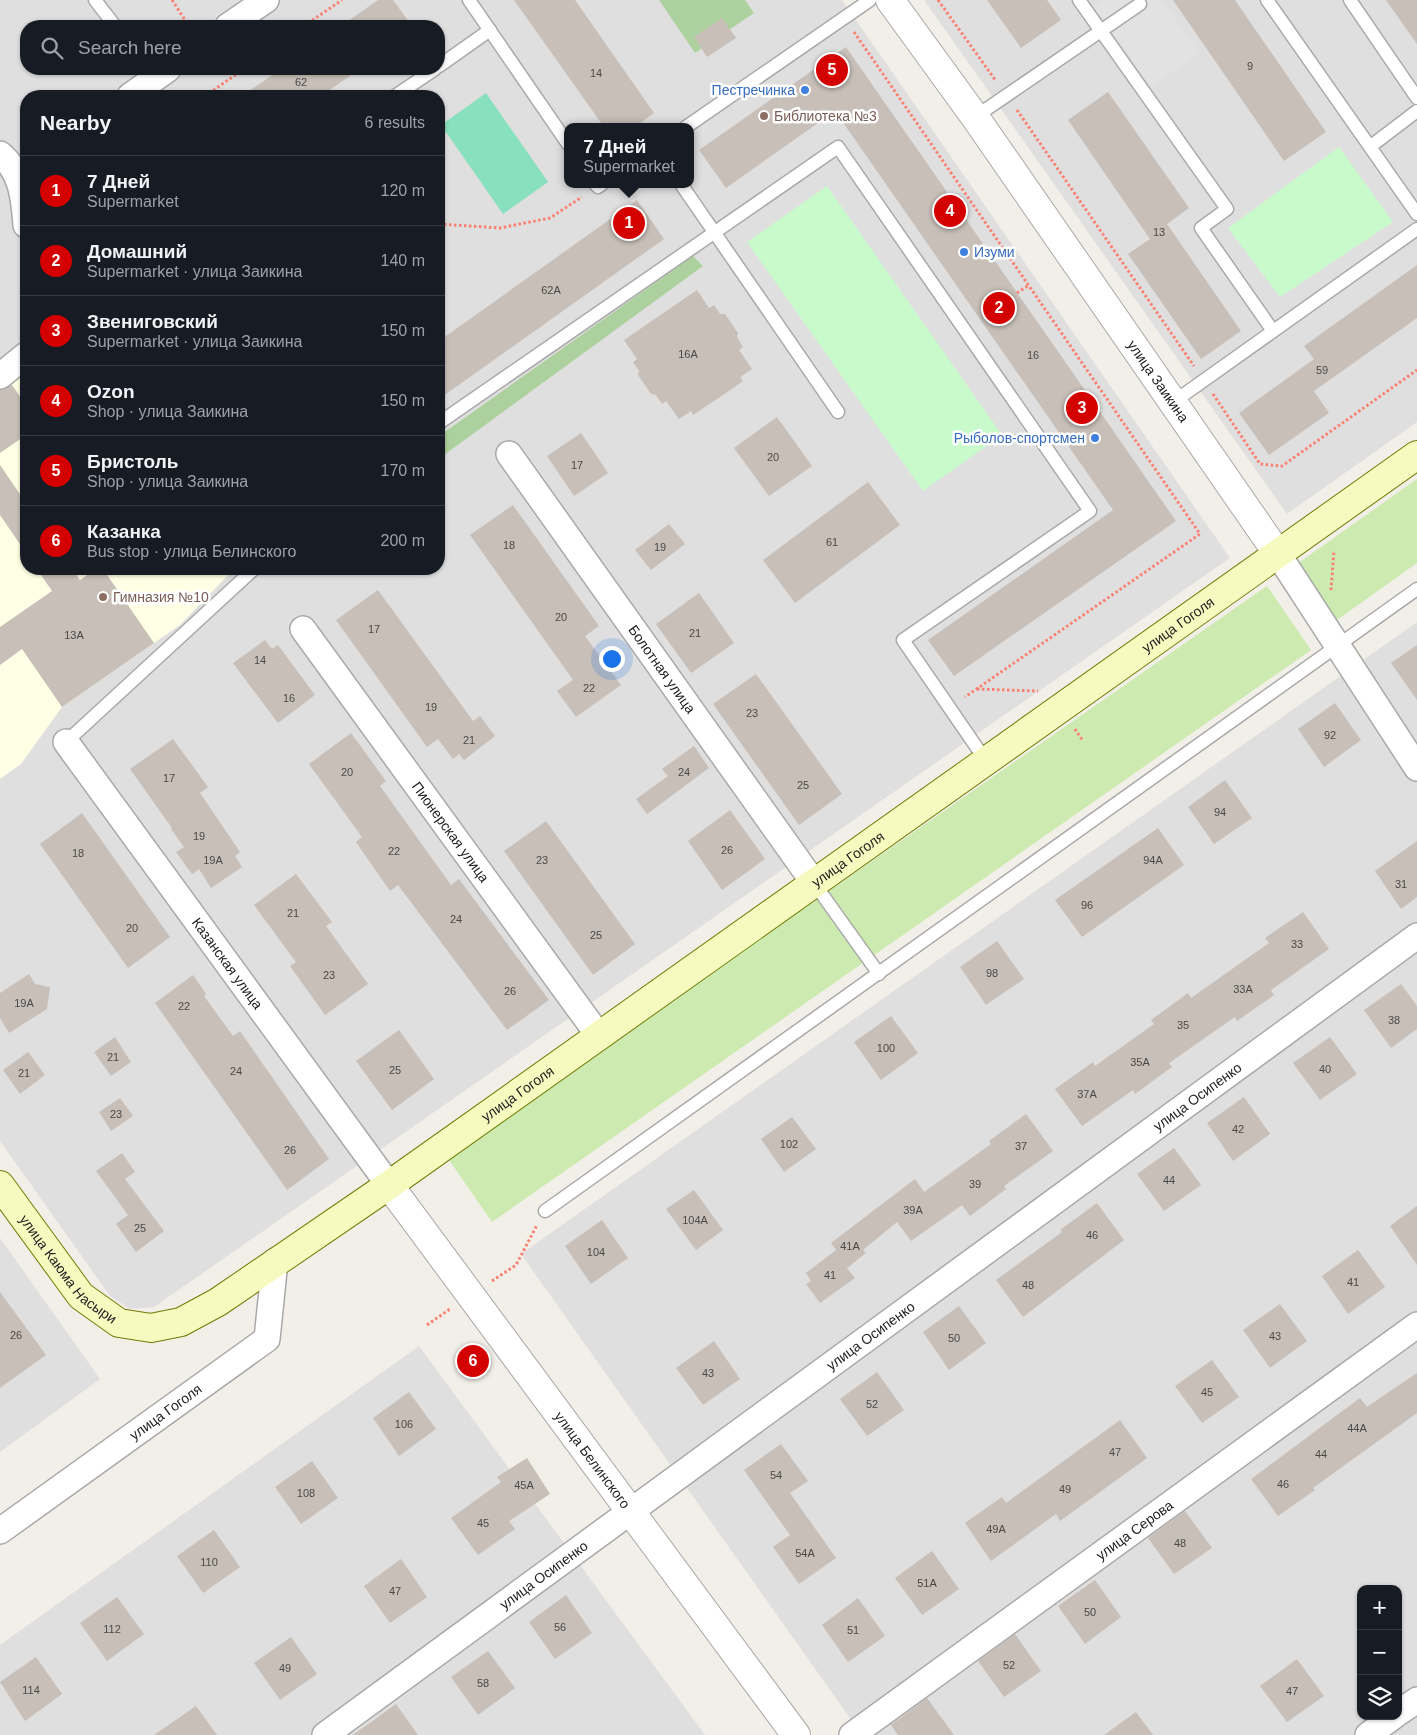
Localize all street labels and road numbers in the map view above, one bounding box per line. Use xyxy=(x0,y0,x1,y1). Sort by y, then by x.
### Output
street label: улица Заикина xyxy=(1124,337,1192,425)
street label: улица Гоголя xyxy=(1139,594,1217,656)
street label: Болотная улица xyxy=(625,622,699,717)
street label: Пионерская улица xyxy=(409,779,493,885)
street label: улица Гоголя xyxy=(809,828,887,890)
street label: Казанская улица xyxy=(189,915,266,1012)
street label: улица Осипенко xyxy=(1150,1059,1245,1134)
street label: улица Гоголя xyxy=(478,1063,557,1125)
street label: улица Каюма Насыри xyxy=(16,1212,120,1327)
street label: улица Осипенко xyxy=(823,1298,918,1373)
street label: улица Гоголя xyxy=(126,1381,205,1443)
street label: улица Белинского xyxy=(551,1408,634,1512)
street label: улица Серова xyxy=(1093,1497,1176,1563)
street label: улица Осипенко xyxy=(496,1537,591,1613)

